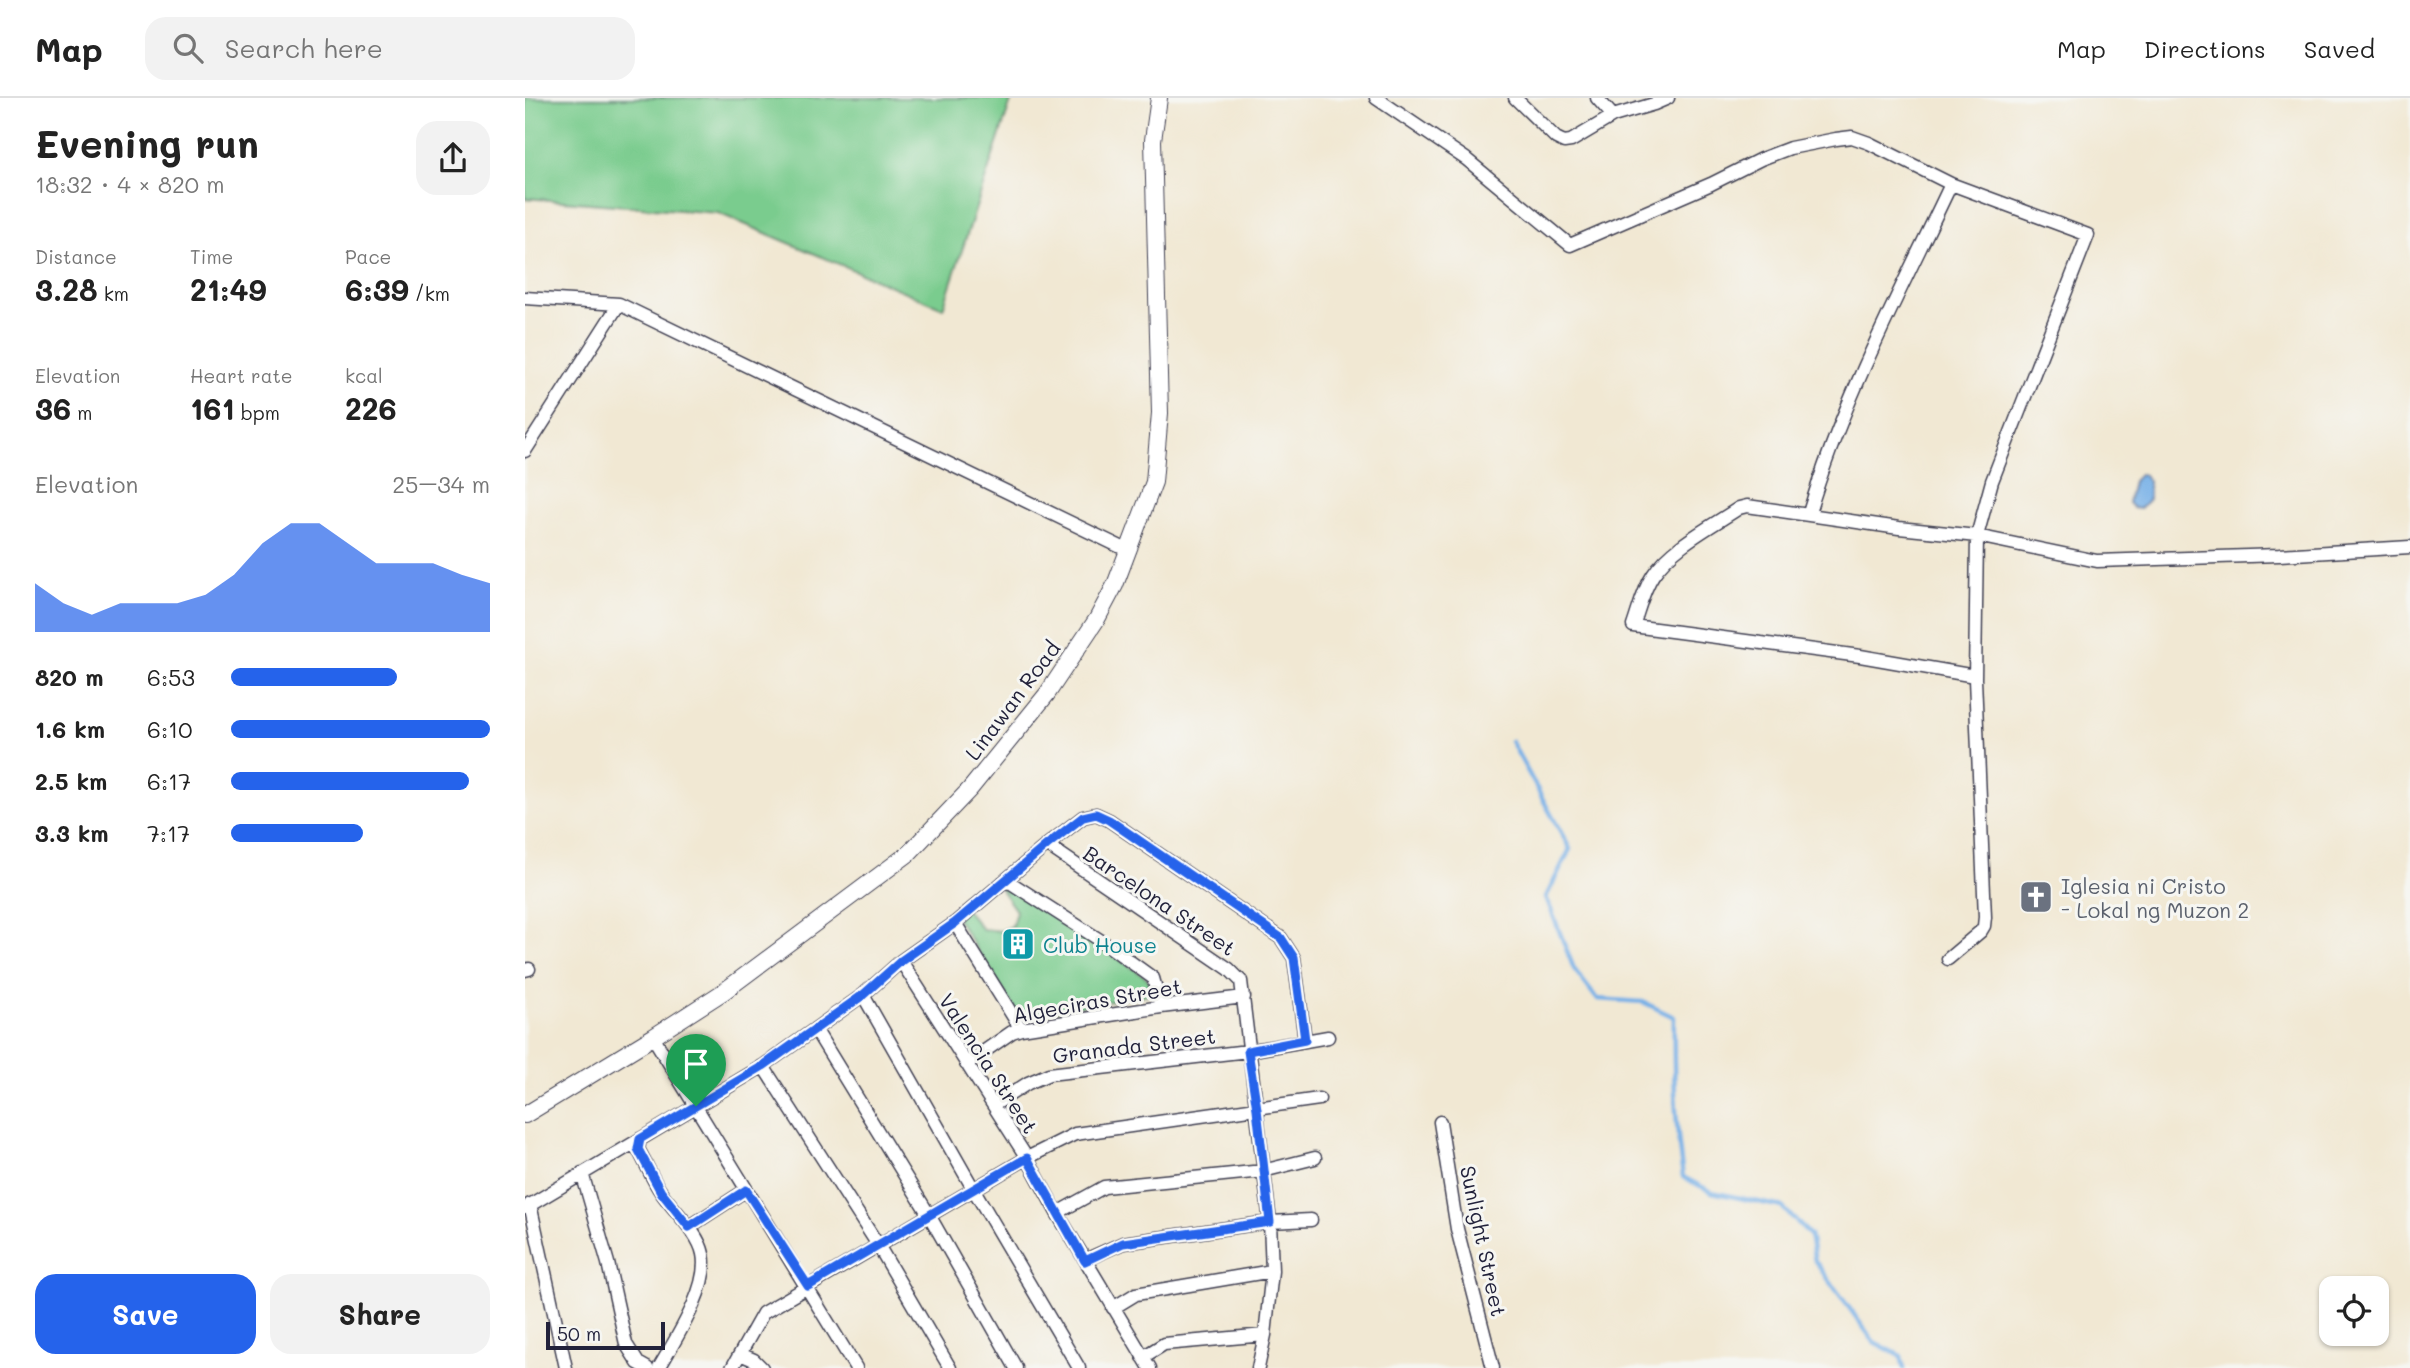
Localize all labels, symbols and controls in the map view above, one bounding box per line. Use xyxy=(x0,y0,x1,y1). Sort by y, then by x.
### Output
search box xyxy=(145,17,635,80)
text: Map xyxy=(35,27,103,70)
icon: search xyxy=(169,29,207,67)
text: Search here xyxy=(225,31,383,65)
text: Map xyxy=(2057,33,2106,64)
text: Directions xyxy=(2144,33,2266,64)
text: Saved xyxy=(2304,33,2375,64)
text: Evening run xyxy=(35,118,259,168)
button: share xyxy=(416,121,490,195)
text: 18:32 · 4 × 820 m xyxy=(35,169,225,199)
text: Distance xyxy=(35,244,117,269)
text: Time xyxy=(190,244,233,269)
text: Pace xyxy=(345,244,391,269)
text: 3.28 xyxy=(35,269,98,309)
text: 21:49 xyxy=(190,269,267,309)
text: 6:39 xyxy=(345,269,409,309)
text: km xyxy=(98,281,129,306)
text: /km xyxy=(409,281,450,306)
text: Elevation xyxy=(35,363,120,388)
text: Heart rate xyxy=(190,363,293,388)
text: kcal xyxy=(345,363,383,388)
text: 36 xyxy=(35,388,71,428)
text: 161 xyxy=(190,388,235,428)
text: 226 xyxy=(345,388,397,428)
text: m xyxy=(71,400,92,425)
text: bpm xyxy=(235,400,280,425)
text: Elevation xyxy=(35,469,138,499)
text: 25–34 m xyxy=(392,469,490,499)
street label: Linawan Road xyxy=(958,635,1066,765)
text: 820 m xyxy=(35,662,103,692)
text: 6:53 xyxy=(147,662,195,692)
text: 1.6 km xyxy=(35,714,105,744)
text: 6:10 xyxy=(147,714,193,744)
text: 2.5 km xyxy=(35,766,107,796)
text: 6:17 xyxy=(147,766,191,796)
text: 3.3 km xyxy=(35,818,109,848)
text: 7:17 xyxy=(147,818,190,848)
street label: Barcelona Street xyxy=(1079,839,1241,961)
place label: Iglesia ni Cristo - Lokal ng Muzon 2 xyxy=(2061,872,2249,923)
church icon: Iglesia ni Cristo - Lokal ng Muzon 2 xyxy=(2017,878,2055,916)
building icon: Club House xyxy=(999,925,1037,963)
place label: Club House xyxy=(1043,931,1157,958)
street label: Algeciras Street xyxy=(1010,972,1184,1028)
street label: Valencia Street xyxy=(934,988,1044,1138)
street label: Granada Street xyxy=(1051,1022,1217,1068)
pin xyxy=(666,1034,726,1106)
icon: arrive xyxy=(677,1045,715,1083)
street label: Sunlight Street xyxy=(1455,1163,1513,1319)
button: Save xyxy=(35,1274,256,1354)
button: Share xyxy=(270,1274,490,1354)
map controls xyxy=(2319,1276,2389,1346)
button: locate xyxy=(2319,1276,2389,1346)
scale bar xyxy=(546,1319,665,1351)
text: 50 m xyxy=(557,1321,601,1346)

